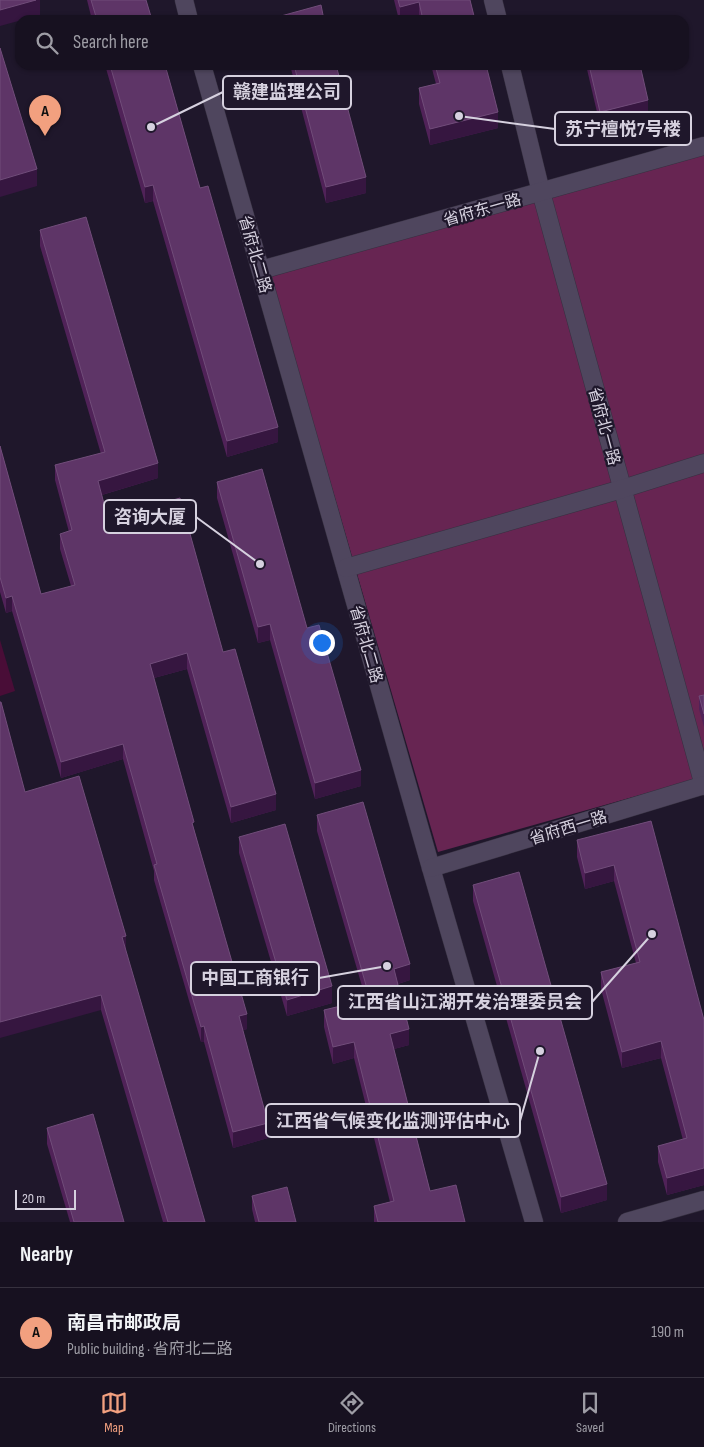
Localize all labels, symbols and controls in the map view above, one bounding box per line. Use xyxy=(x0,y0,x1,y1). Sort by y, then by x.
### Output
search box xyxy=(15,15,689,70)
icon: search xyxy=(33,29,61,57)
text: Search here xyxy=(73,31,149,54)
callout: 赣建监理公司 xyxy=(223,76,351,109)
text: 赣建监理公司 xyxy=(233,81,341,103)
pin: A xyxy=(29,95,61,136)
callout: 苏宁檀悦7号楼 xyxy=(555,112,691,145)
text: 苏宁檀悦7号楼 xyxy=(565,119,681,140)
street label: 省府东一路 xyxy=(441,190,523,231)
street label: 省府北二路 xyxy=(234,213,275,295)
street label: 省府北一路 xyxy=(584,385,623,467)
callout: 咨询大厦 xyxy=(104,500,196,533)
text: 咨询大厦 xyxy=(114,507,186,528)
street label: 省府北二路 xyxy=(345,603,386,685)
your location xyxy=(309,630,335,656)
street label: 省府西一路 xyxy=(527,808,609,849)
callout: 中国工商银行 xyxy=(191,962,319,995)
text: 中国工商银行 xyxy=(201,967,309,989)
callout: 江西省山江湖开发治理委员会 xyxy=(338,986,592,1019)
text: 江西省山江湖开发治理委员会 xyxy=(348,992,582,1013)
callout: 江西省气候变化监测评估中心 xyxy=(266,1104,520,1137)
text: 江西省气候变化监测评估中心 xyxy=(276,1111,510,1132)
scale bar xyxy=(15,1187,76,1210)
text: 20 m xyxy=(22,1190,45,1207)
text: Nearby xyxy=(20,1242,73,1267)
text: 南昌市邮政局 xyxy=(67,1312,181,1335)
text: A xyxy=(32,1323,40,1342)
text: 190 m xyxy=(651,1323,684,1342)
text: Public building · 省府北二路 xyxy=(67,1340,233,1359)
tab: Map xyxy=(100,1389,128,1436)
tab: Directions xyxy=(328,1389,376,1436)
tab: Saved xyxy=(576,1389,604,1436)

